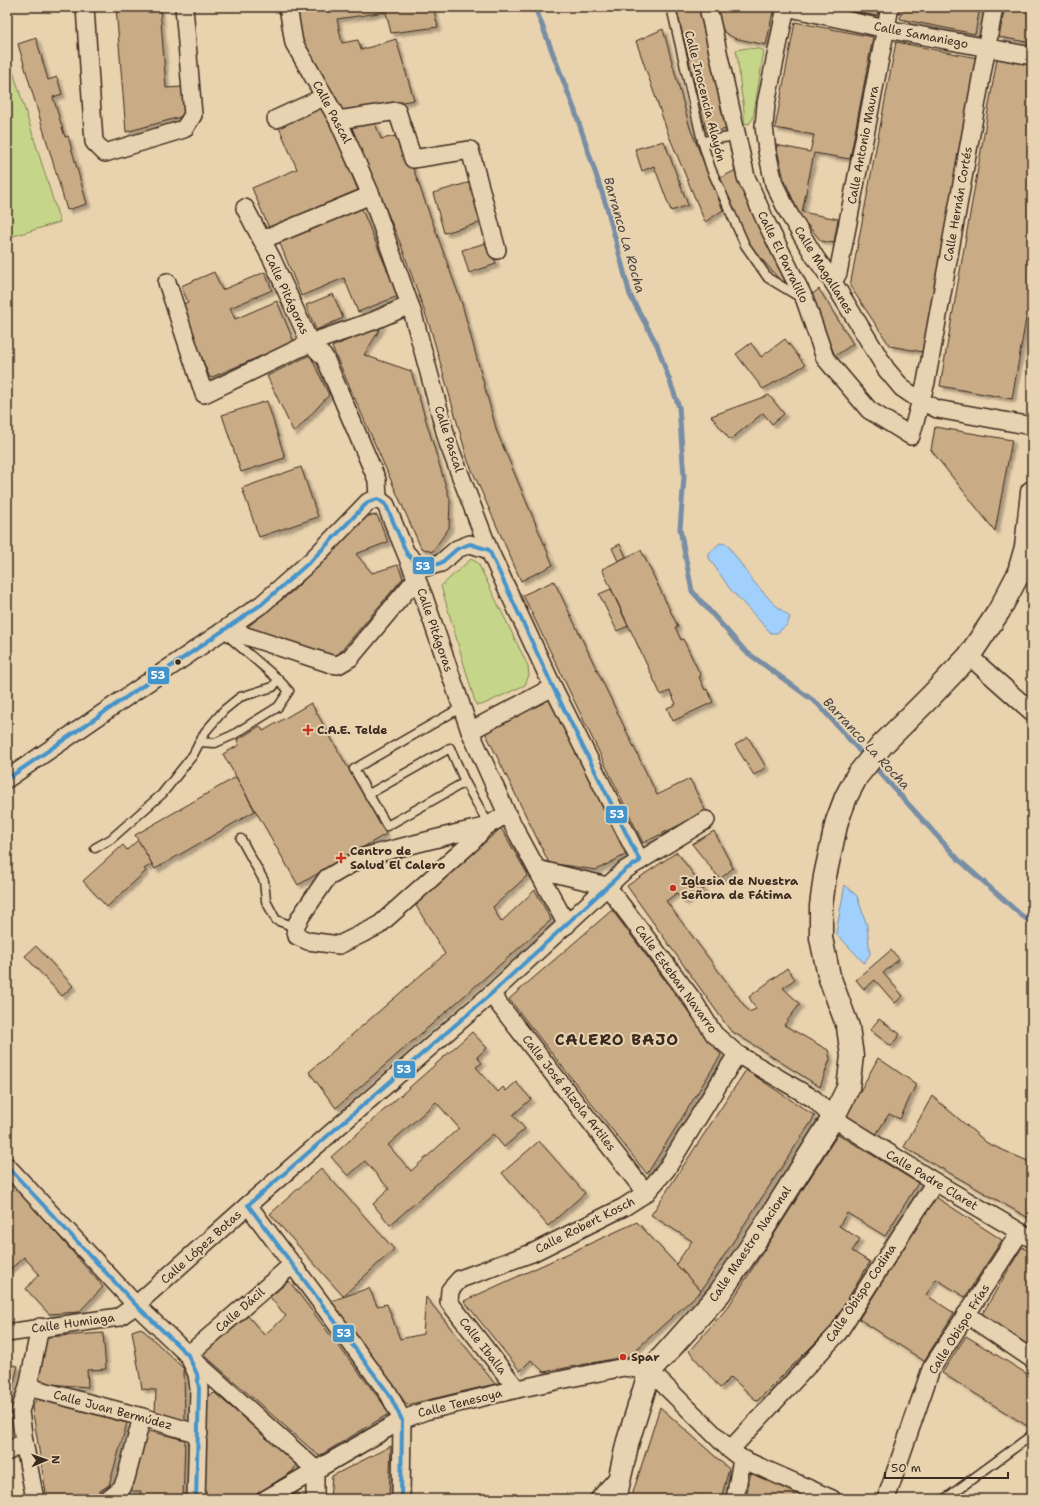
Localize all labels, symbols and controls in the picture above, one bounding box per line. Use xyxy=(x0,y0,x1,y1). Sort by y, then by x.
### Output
street label: Calle Samaniego xyxy=(872,18,970,52)
street label: Calle Inocencia Alayón xyxy=(681,29,729,163)
street label: Calle Pascal xyxy=(309,78,355,147)
street label: Calle Antonio Maura xyxy=(844,84,882,206)
street label: Calle Hernán Cortés xyxy=(940,145,976,263)
water label: Barranco La Rocha xyxy=(600,175,649,295)
street label: Calle El Parralillo xyxy=(754,209,812,305)
street label: Calle Magallanes xyxy=(791,223,857,317)
street label: Calle Pitágoras xyxy=(261,251,313,337)
street label: Calle Pascal xyxy=(431,404,467,475)
line badge: 53 xyxy=(412,556,435,575)
text: 53 xyxy=(416,559,431,574)
street label: Calle Pitágoras xyxy=(413,586,457,674)
unlabelled marker xyxy=(173,657,183,667)
line badge: 53 xyxy=(147,666,170,685)
text: 53 xyxy=(151,668,166,683)
water label: Barranco La Rocha xyxy=(819,694,914,793)
place label: C.A.E. Telde xyxy=(317,722,388,738)
marker: C.A.E. Telde xyxy=(302,724,314,736)
line badge: 53 xyxy=(605,805,628,824)
text: 53 xyxy=(610,807,625,822)
place label: Centro de Salud El Calero xyxy=(350,843,445,873)
marker: Centro de Salud El Calero xyxy=(335,852,347,864)
place label: Iglesia de Nuestra Señora de Fátima xyxy=(681,873,799,903)
marker: Iglesia de Nuestra Señora de Fátima xyxy=(668,883,678,893)
street label: Calle Esteban Navarro xyxy=(631,922,721,1036)
district label: CALERO BAJO xyxy=(555,1029,679,1050)
street label: Calle José Alzola Artiles xyxy=(519,1032,619,1154)
line badge: 53 xyxy=(393,1060,416,1079)
text: 53 xyxy=(397,1062,412,1077)
street label: Calle Padre Claret xyxy=(883,1146,981,1214)
street label: Calle Maestro Nacional xyxy=(705,1183,795,1305)
street label: Calle Robert Kosch xyxy=(533,1193,637,1257)
street label: Calle López Botas xyxy=(157,1206,245,1288)
street label: Calle Obispo Codina xyxy=(822,1240,900,1345)
street label: Calle Obispo Frías xyxy=(925,1281,993,1377)
street label: Calle Dácil xyxy=(212,1284,268,1336)
street label: Calle Humiaga xyxy=(30,1309,116,1337)
street label: Calle Iballa xyxy=(456,1314,511,1378)
line badge: 53 xyxy=(332,1324,355,1343)
text: 53 xyxy=(337,1326,352,1341)
place label: Spar xyxy=(631,1349,660,1365)
marker: Spar xyxy=(618,1352,628,1362)
street label: Calle Tenesoya xyxy=(416,1385,504,1421)
street label: Calle Juan Bermúdez xyxy=(52,1386,174,1434)
north arrow xyxy=(26,1440,66,1480)
scale bar xyxy=(885,1454,1008,1480)
text: N xyxy=(48,1455,63,1465)
text: 50 m xyxy=(891,1460,921,1476)

